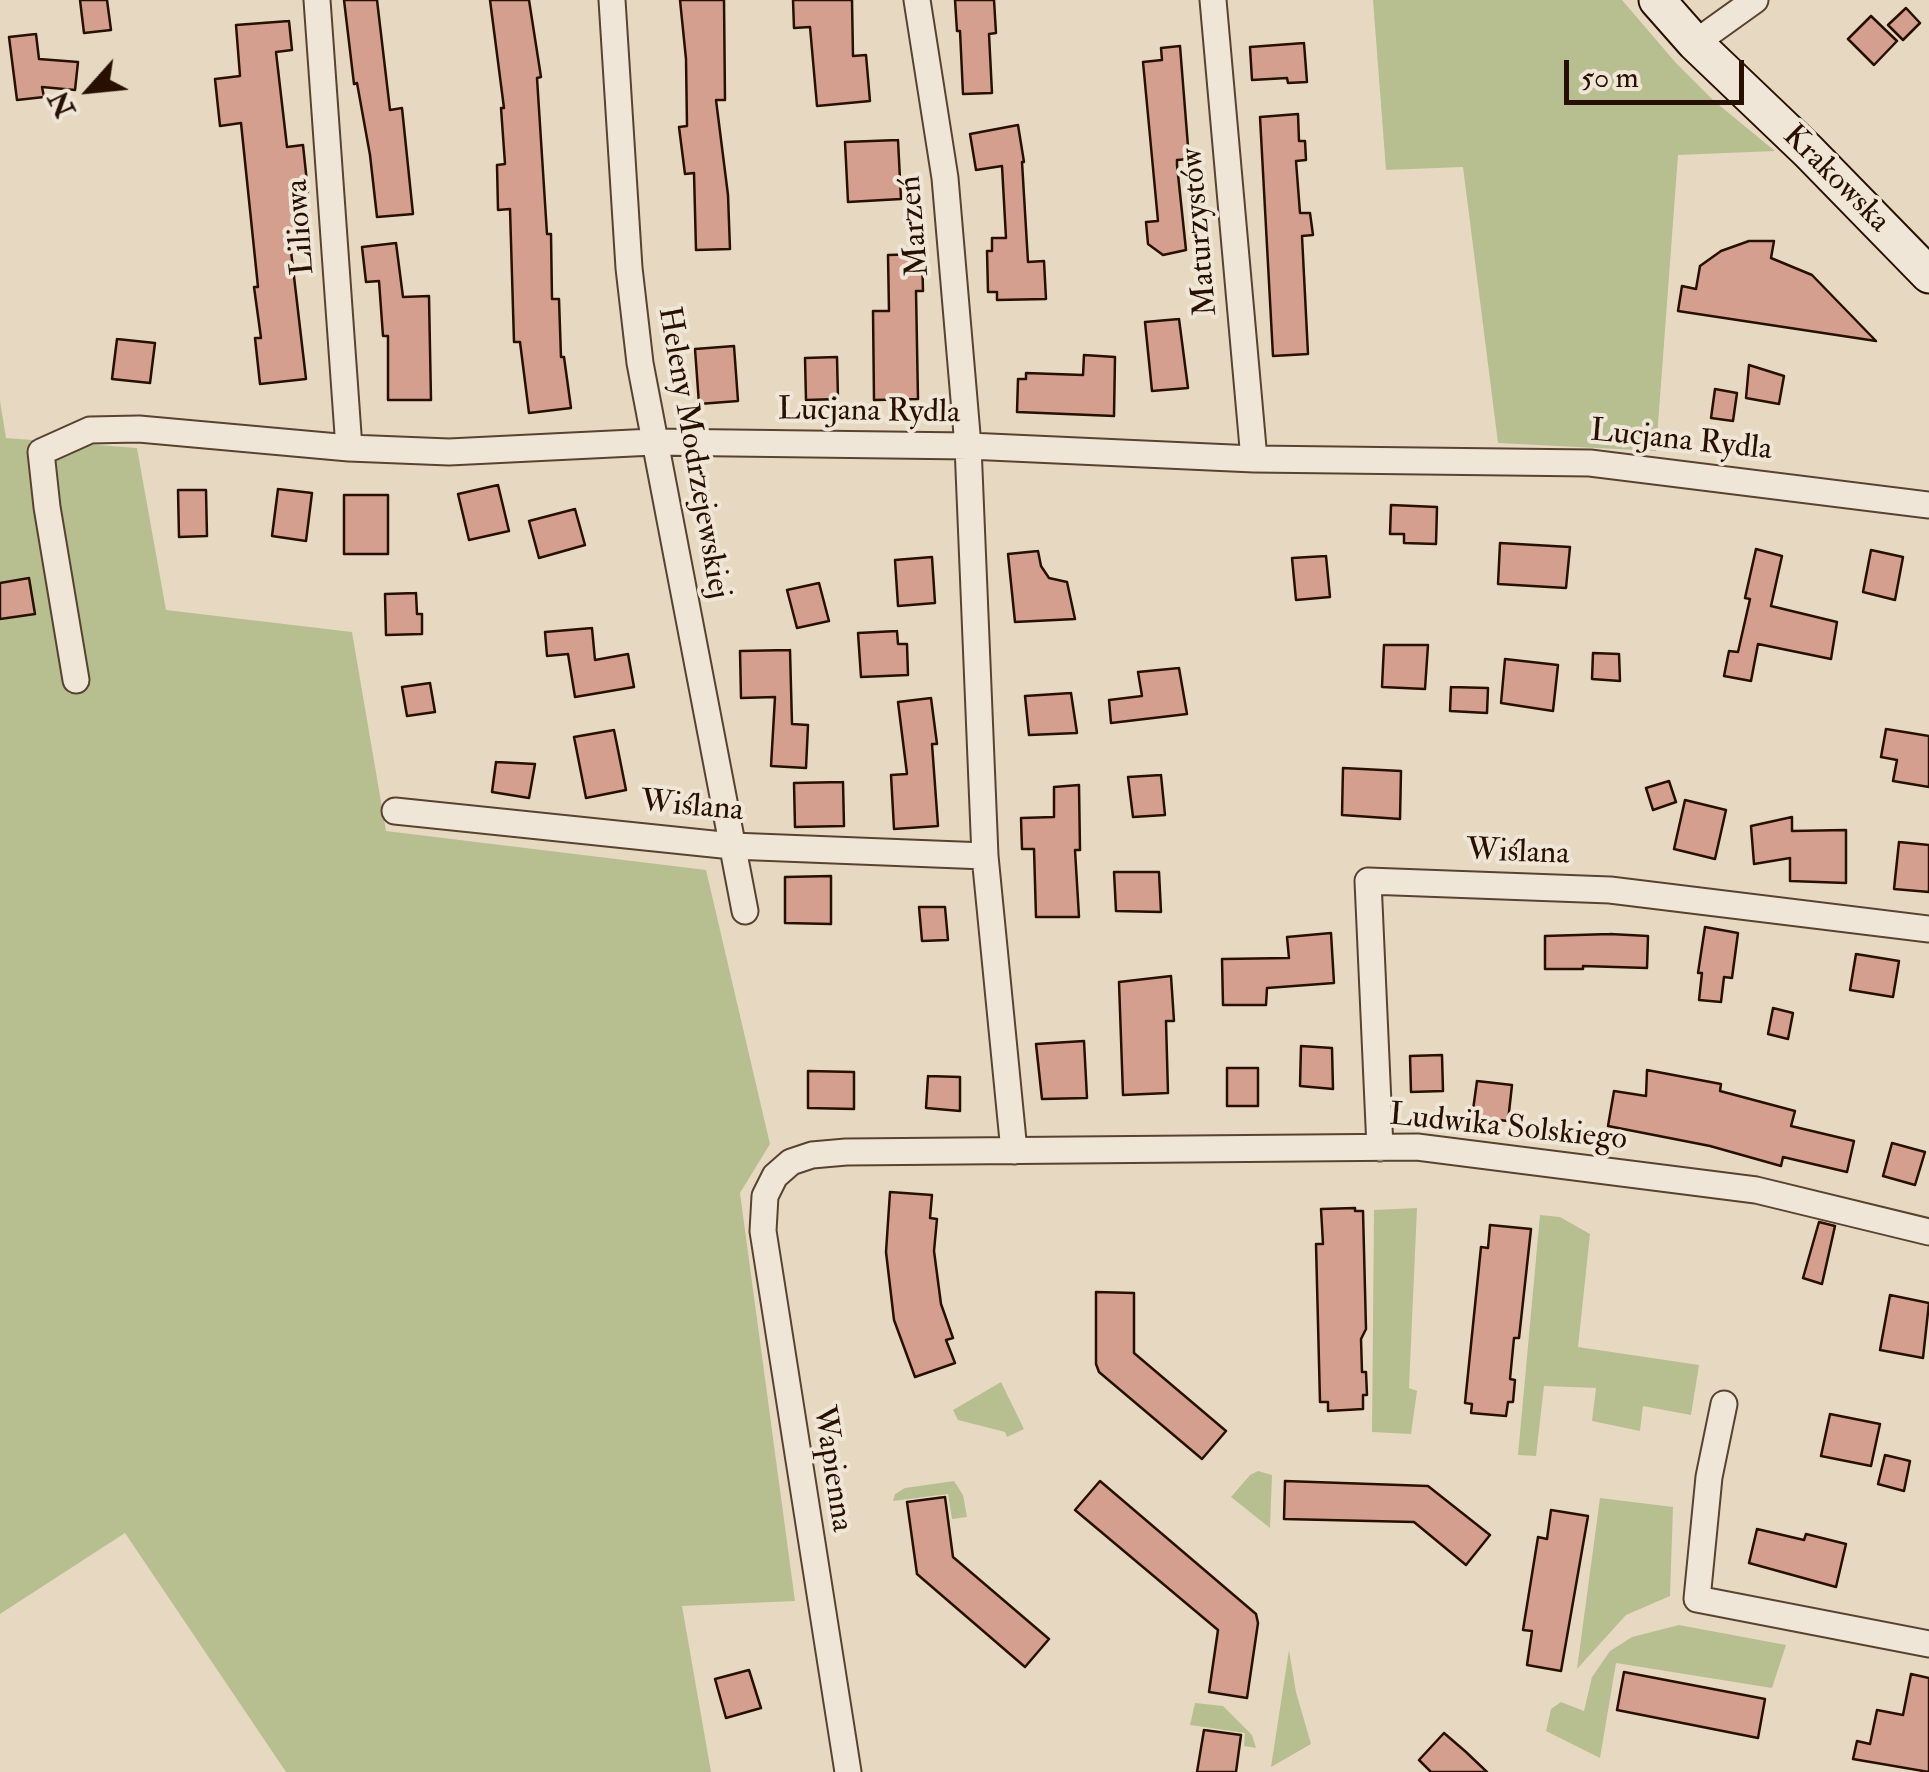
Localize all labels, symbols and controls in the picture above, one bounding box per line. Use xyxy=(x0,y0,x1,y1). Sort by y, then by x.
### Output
north arrow xyxy=(40,40,140,140)
scale bar xyxy=(1569,40,1749,102)
text: 50 m xyxy=(1581,59,1639,96)
text: N xyxy=(42,85,84,123)
street label: Krakowska xyxy=(1773,118,1897,242)
street label: Maturzystów xyxy=(1175,146,1227,318)
street label: Marzeń xyxy=(892,174,940,278)
street label: Liliowa xyxy=(279,178,325,276)
street label: Heleny Modrzejewskiej xyxy=(647,304,737,602)
street label: Lucjana Rydla xyxy=(777,392,961,434)
street label: Lucjana Rydla xyxy=(1588,413,1774,471)
street label: Wiślana xyxy=(639,784,745,832)
street label: Wiślana xyxy=(1466,833,1570,875)
street label: Ludwika Solskiego xyxy=(1387,1097,1629,1161)
street label: Wapienna xyxy=(802,1403,860,1535)

